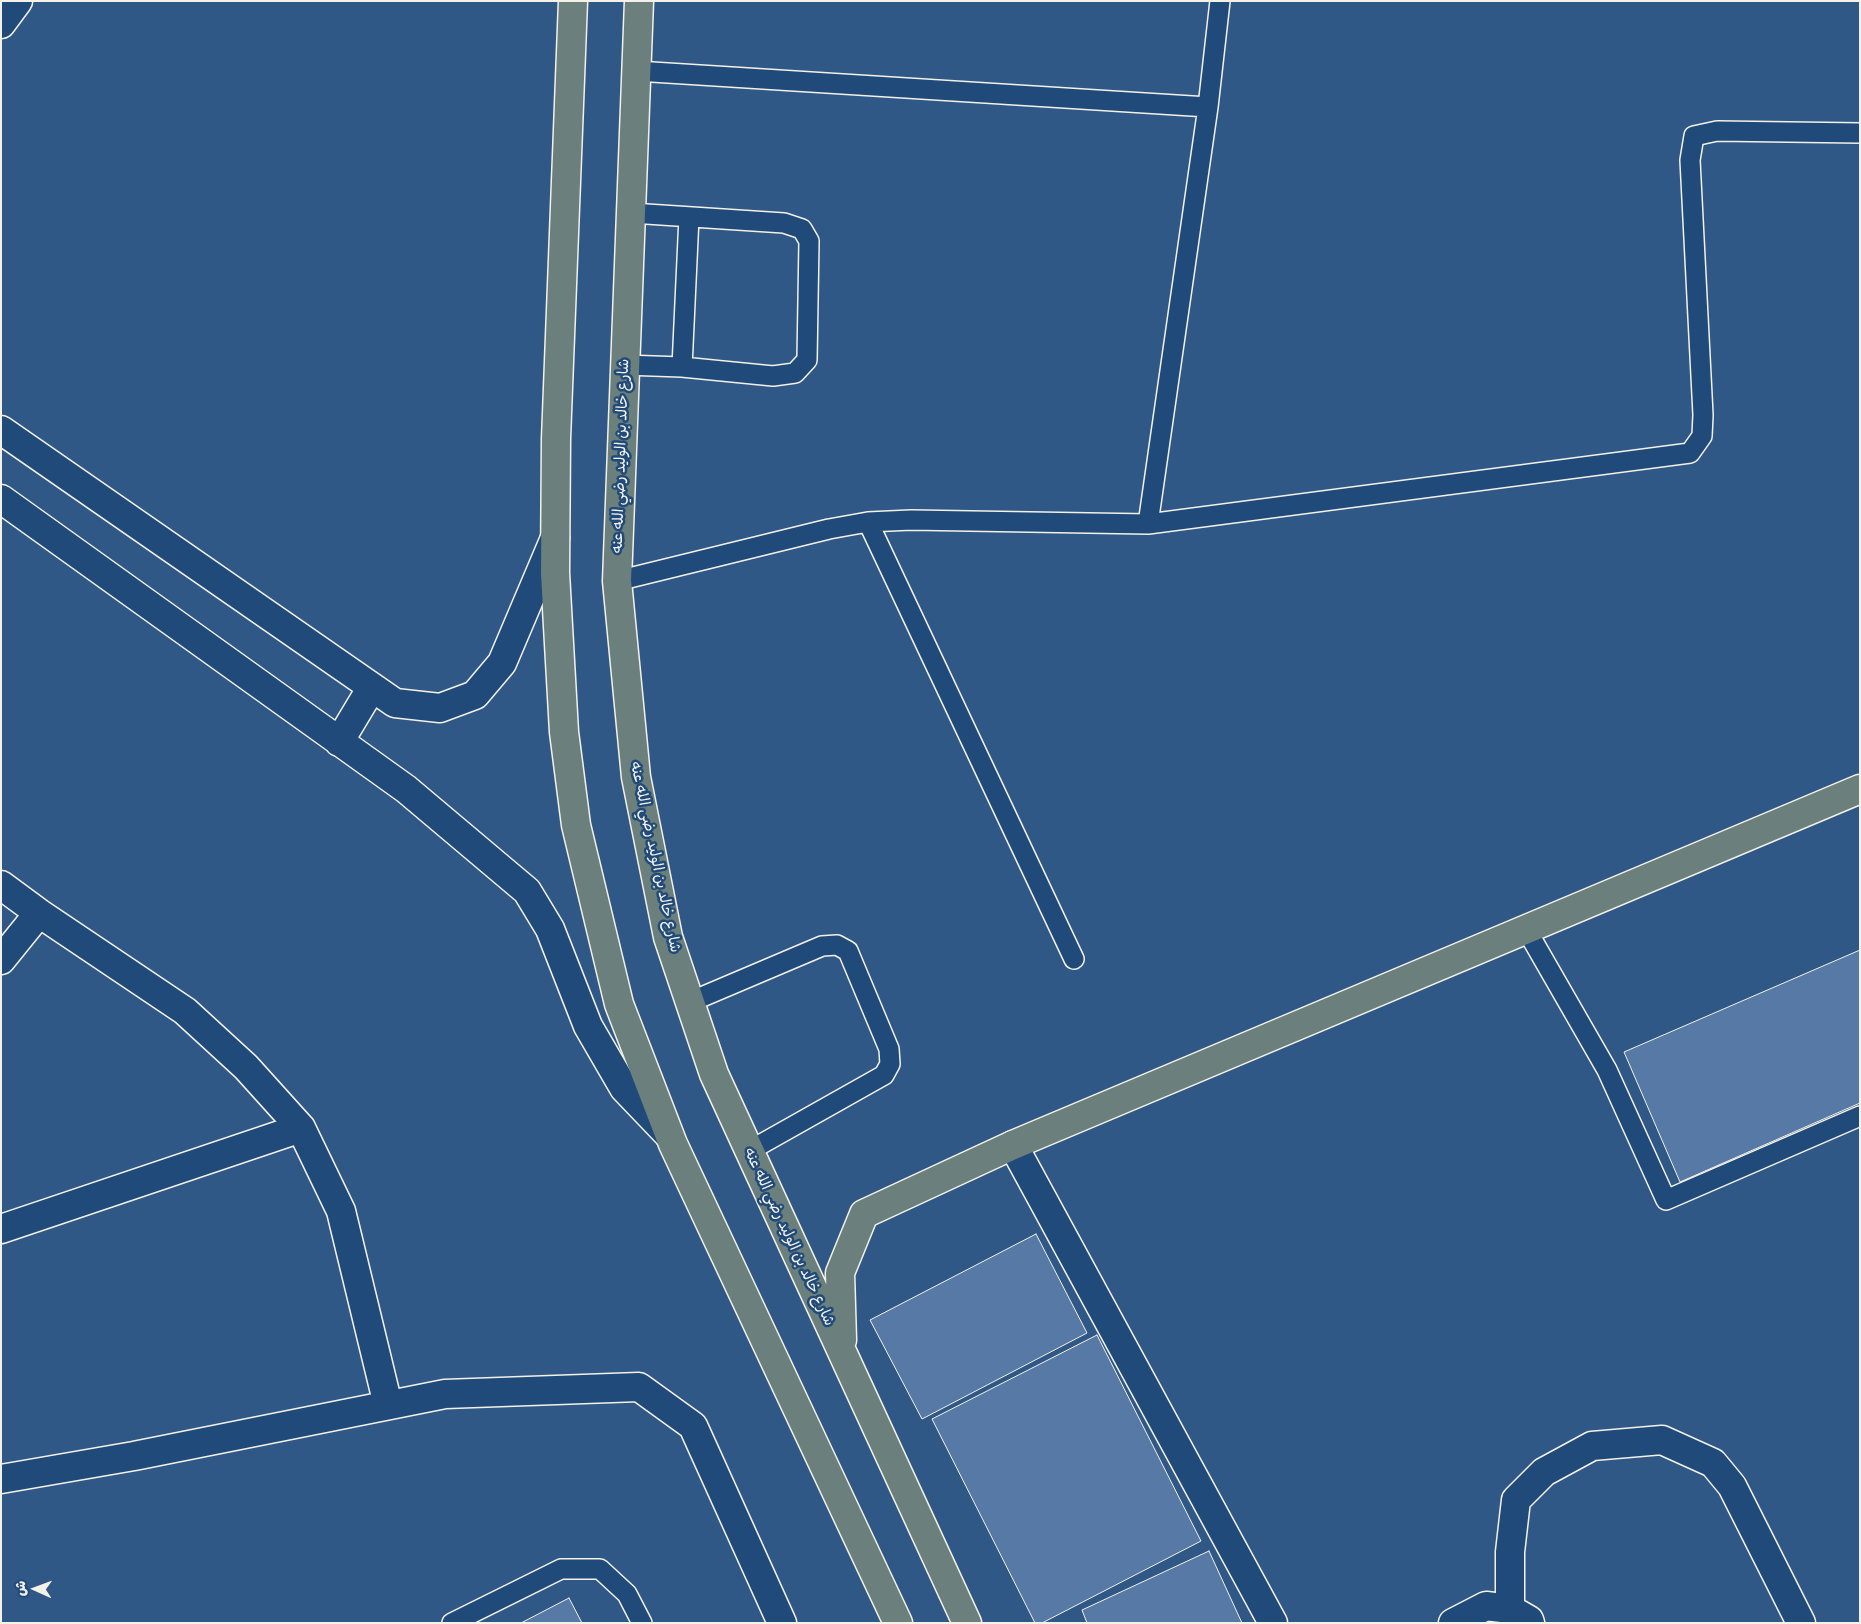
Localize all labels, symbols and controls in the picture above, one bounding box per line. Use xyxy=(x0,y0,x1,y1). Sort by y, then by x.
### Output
street label: شارع خالد بن الوليد رضي الله عنه xyxy=(609,358,633,554)
street label: شارع خالد بن الوليد رضي الله عنه xyxy=(626,760,684,954)
street label: شارع خالد بن الوليد رضي الله عنه xyxy=(740,1145,838,1329)
north arrow xyxy=(10,1564,60,1614)
text: ش xyxy=(10,1580,29,1596)

